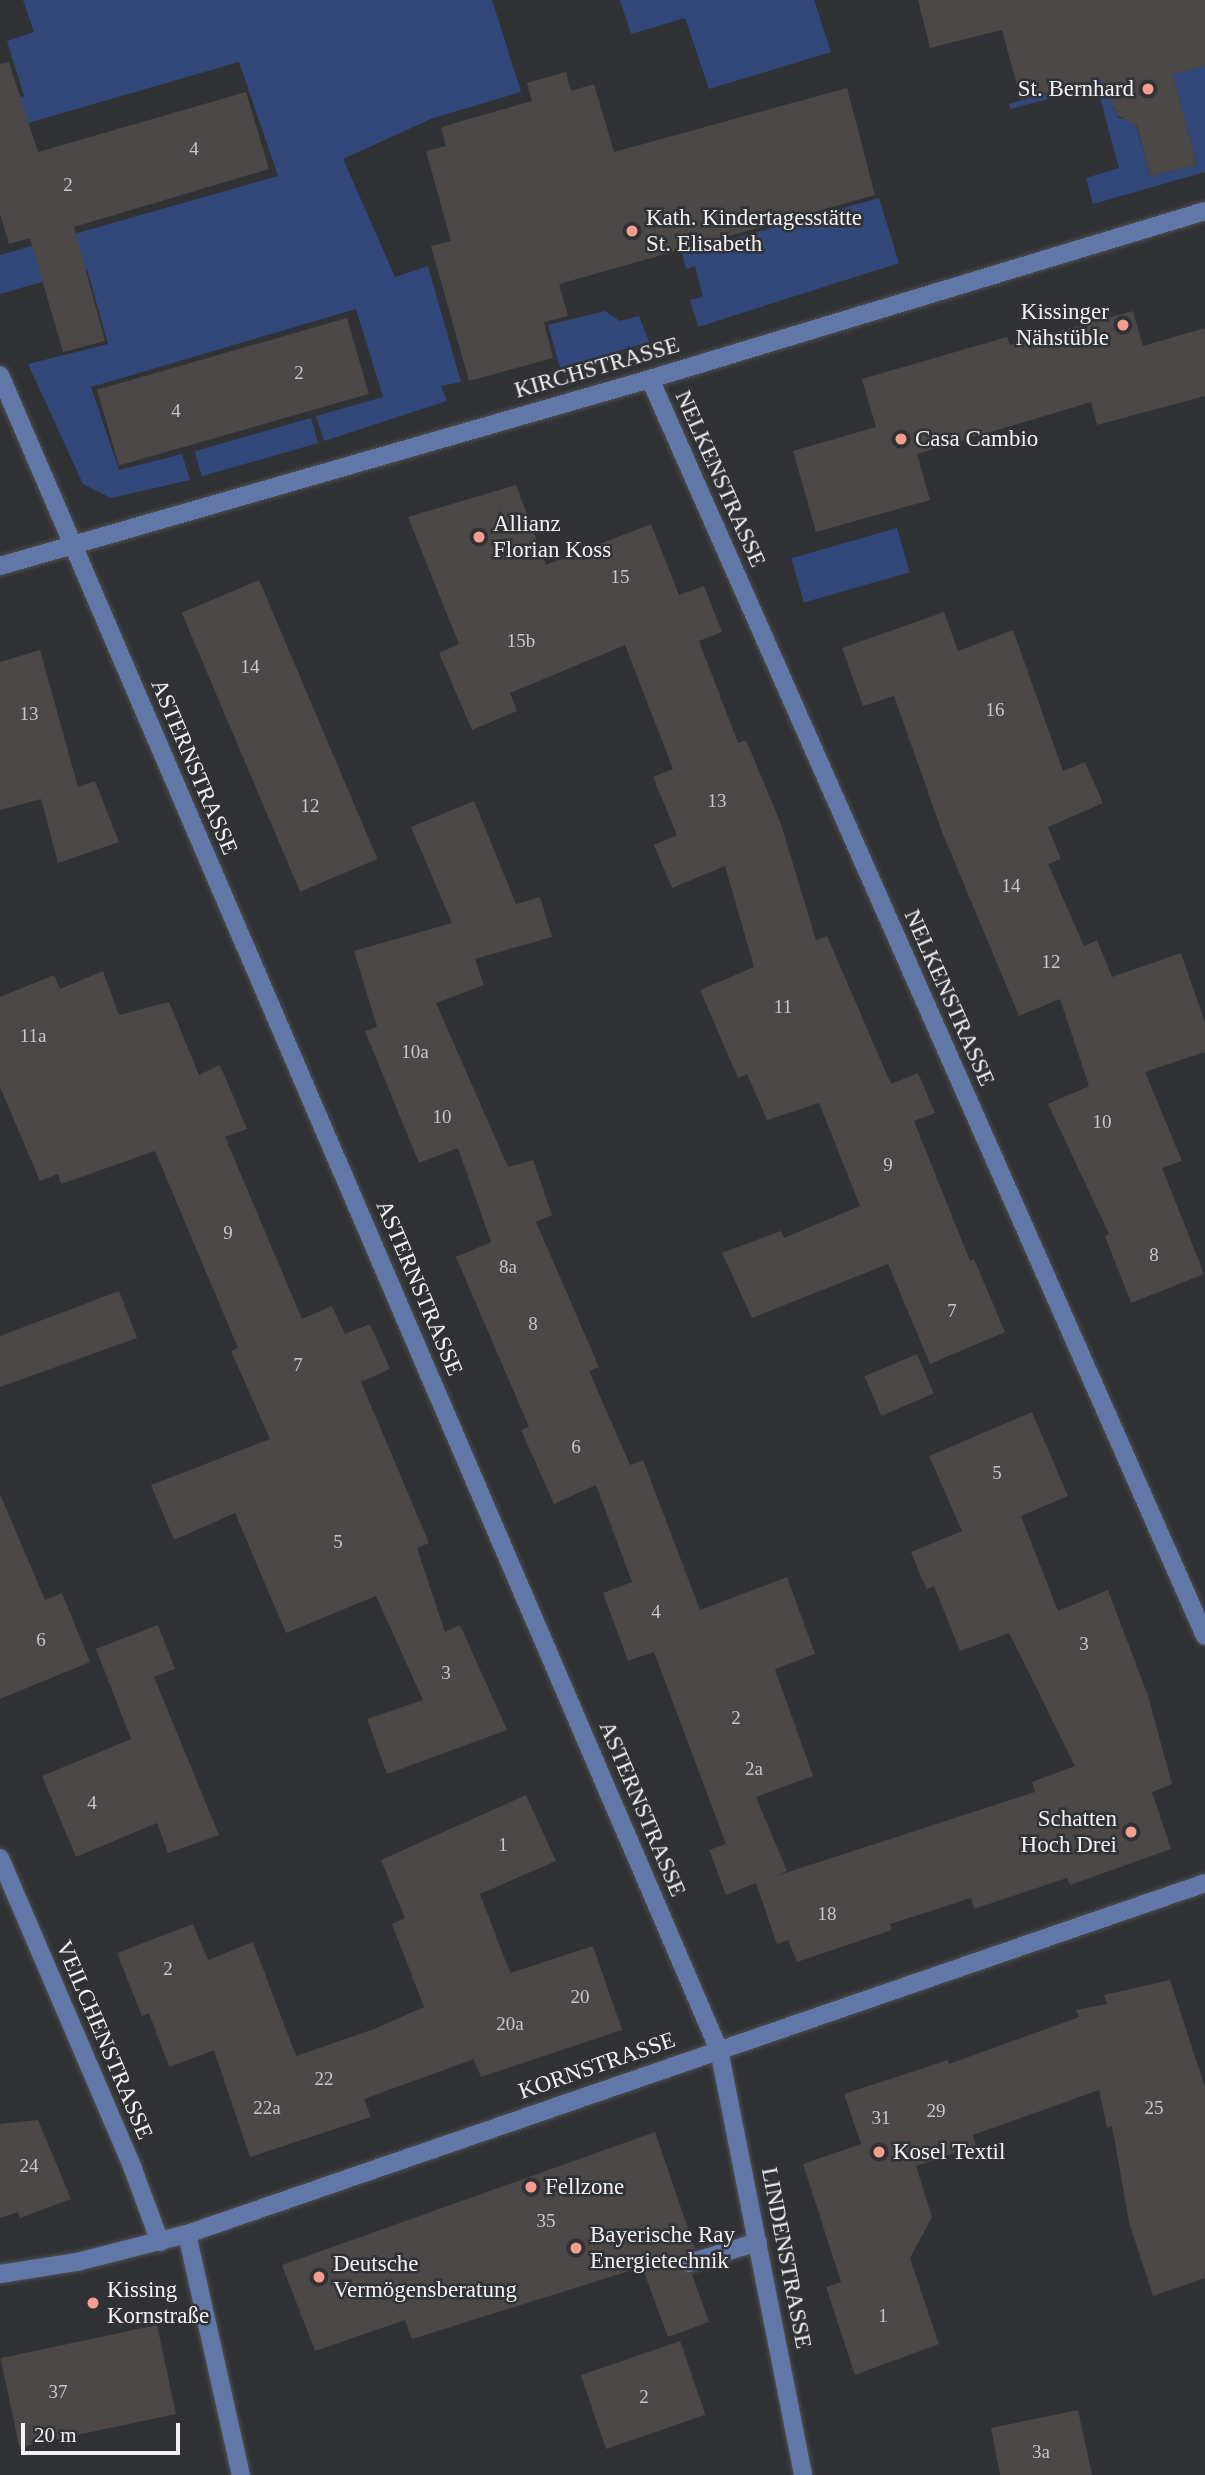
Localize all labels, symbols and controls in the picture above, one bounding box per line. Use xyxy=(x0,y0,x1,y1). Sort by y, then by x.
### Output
place label: St. Bernhard xyxy=(1018,75,1134,103)
marker: St. Bernhard xyxy=(1140,81,1156,97)
house number: 4 xyxy=(189,138,199,160)
house number: 2 xyxy=(63,174,73,196)
place label: Kath. Kindertagesstätte St. Elisabeth xyxy=(646,204,862,258)
marker: Kath. Kindertagesstätte St. Elisabeth xyxy=(624,223,640,239)
place label: Kissinger Nähstüble xyxy=(1016,298,1109,352)
marker: Kissinger Nähstüble xyxy=(1115,317,1131,333)
street label: KIRCHSTRASSE xyxy=(511,331,683,405)
house number: 2 xyxy=(294,362,304,384)
street label: NELKENSTRASSE xyxy=(669,386,771,572)
house number: 4 xyxy=(171,400,181,422)
place label: Casa Cambio xyxy=(915,425,1038,453)
marker: Casa Cambio xyxy=(893,431,909,447)
place label: Allianz Florian Koss xyxy=(493,510,611,564)
marker: Allianz Florian Koss xyxy=(471,529,487,545)
house number: 15 xyxy=(610,566,630,588)
house number: 15b xyxy=(507,630,535,652)
house number: 14 xyxy=(241,656,260,678)
street label: ASTERNSTRASSE xyxy=(145,675,243,859)
house number: 16 xyxy=(986,699,1004,721)
house number: 13 xyxy=(20,703,38,725)
house number: 13 xyxy=(708,790,726,812)
house number: 12 xyxy=(300,795,320,817)
house number: 14 xyxy=(1001,875,1020,897)
street label: NELKENSTRASSE xyxy=(898,905,1000,1091)
house number: 12 xyxy=(1042,951,1060,973)
house number: 11 xyxy=(774,996,792,1018)
house number: 11a xyxy=(20,1025,46,1047)
house number: 10a xyxy=(401,1041,429,1063)
house number: 10 xyxy=(433,1106,452,1128)
house number: 10 xyxy=(1092,1111,1112,1133)
house number: 9 xyxy=(883,1154,893,1176)
street label: ASTERNSTRASSE xyxy=(370,1196,468,1380)
house number: 9 xyxy=(223,1222,233,1244)
house number: 8 xyxy=(1149,1244,1159,1266)
house number: 8a xyxy=(499,1256,517,1278)
house number: 7 xyxy=(947,1300,957,1322)
house number: 8 xyxy=(528,1313,538,1335)
house number: 7 xyxy=(293,1354,303,1376)
house number: 6 xyxy=(571,1436,581,1458)
house number: 5 xyxy=(992,1462,1002,1484)
house number: 5 xyxy=(333,1531,343,1553)
house number: 4 xyxy=(651,1601,661,1623)
house number: 6 xyxy=(36,1629,46,1651)
house number: 3 xyxy=(1079,1633,1089,1655)
house number: 3 xyxy=(441,1662,451,1684)
house number: 2 xyxy=(731,1707,741,1729)
street label: ASTERNSTRASSE xyxy=(593,1717,691,1901)
house number: 2a xyxy=(745,1758,763,1780)
house number: 4 xyxy=(87,1792,97,1814)
place label: Schatten Hoch Drei xyxy=(1021,1805,1117,1859)
marker: Schatten Hoch Drei xyxy=(1123,1824,1139,1840)
house number: 1 xyxy=(498,1834,508,1856)
house number: 18 xyxy=(818,1903,836,1925)
street label: VEILCHENSTRASSE xyxy=(50,1936,158,2144)
house number: 2 xyxy=(163,1958,173,1980)
house number: 20 xyxy=(570,1986,590,2008)
house number: 20a xyxy=(496,2013,524,2035)
street label: KORNSTRASSE xyxy=(515,2026,679,2106)
house number: 22 xyxy=(314,2068,334,2090)
house number: 22a xyxy=(253,2097,281,2119)
house number: 25 xyxy=(1144,2097,1164,2119)
house number: 29 xyxy=(926,2100,946,2122)
house number: 31 xyxy=(872,2107,890,2129)
place label: Kosel Textil xyxy=(893,2138,1006,2166)
marker: Kosel Textil xyxy=(871,2144,887,2160)
house number: 24 xyxy=(20,2155,38,2177)
street label: LINDENSTRASSE xyxy=(755,2165,817,2351)
place label: Fellzone xyxy=(545,2173,624,2201)
marker: Fellzone xyxy=(523,2179,539,2195)
house number: 35 xyxy=(536,2210,556,2232)
place label: Bayerische Ray Energietechnik xyxy=(590,2221,735,2275)
marker: Bayerische Ray Energietechnik xyxy=(568,2240,584,2256)
place label: Deutsche Vermögensberatung xyxy=(333,2250,517,2304)
marker: Deutsche Vermögensberatung xyxy=(311,2269,327,2285)
place label: Kissing Kornstraße xyxy=(107,2276,209,2330)
marker: Kissing Kornstraße xyxy=(85,2295,101,2311)
house number: 1 xyxy=(878,2305,888,2327)
house number: 37 xyxy=(48,2381,68,2403)
house number: 2 xyxy=(639,2386,649,2408)
scale bar xyxy=(24,2408,184,2452)
text: 20 m xyxy=(34,2423,77,2447)
house number: 3a xyxy=(1032,2441,1050,2463)

